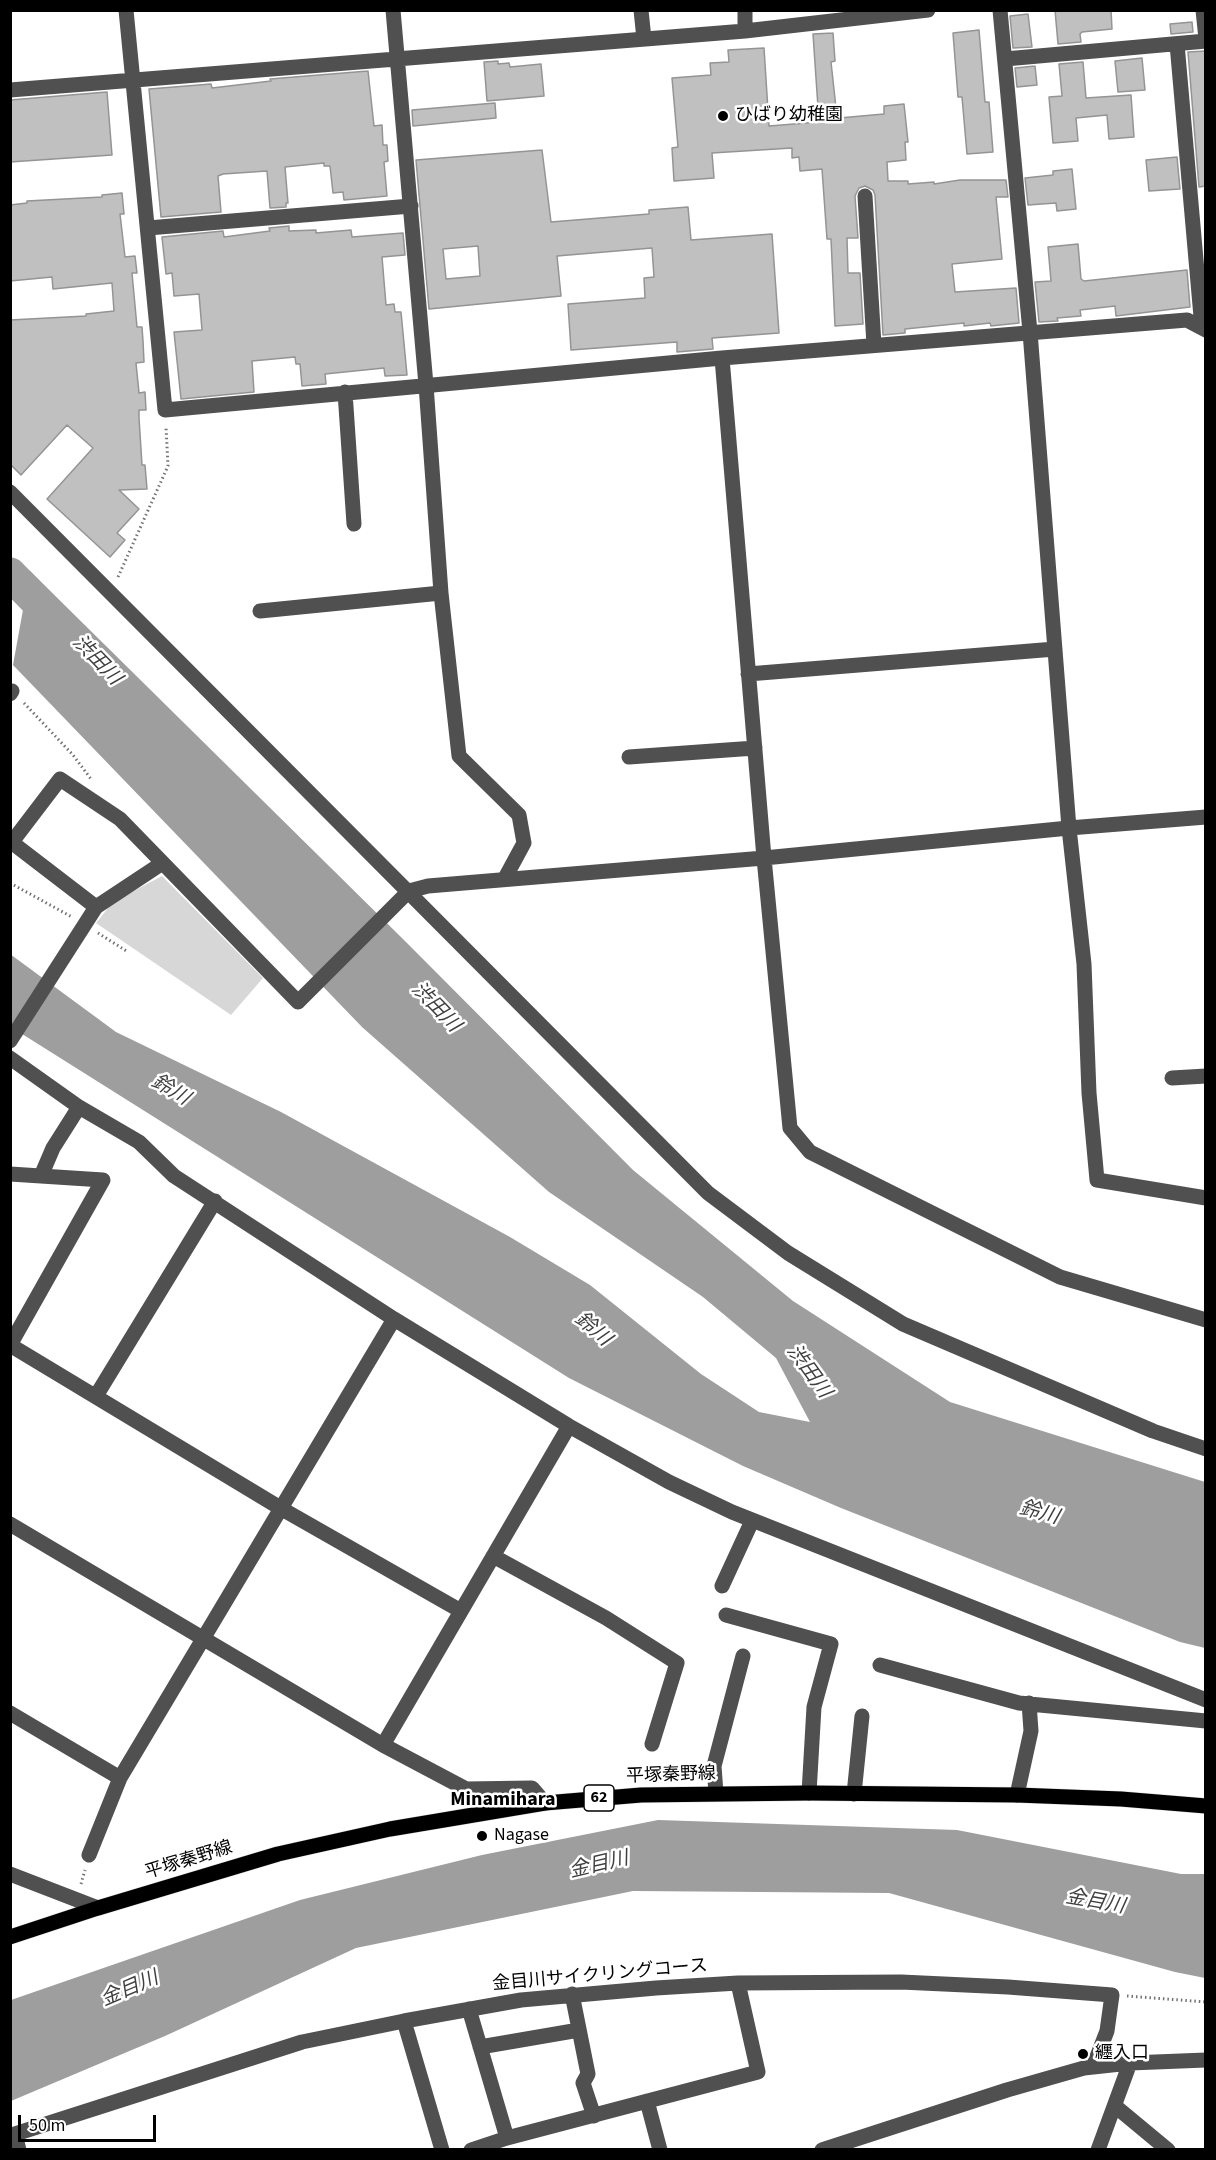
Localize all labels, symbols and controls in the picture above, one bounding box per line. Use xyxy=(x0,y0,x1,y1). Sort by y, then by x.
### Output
place label: ひばり幼稚園 xyxy=(735,105,843,127)
marker: ひばり幼稚園 xyxy=(716,109,730,123)
water label: 渋田川 xyxy=(67,631,125,691)
water label: 渋田川 xyxy=(406,978,464,1038)
water label: 鈴川 xyxy=(147,1070,193,1112)
water label: 鈴川 xyxy=(569,1308,615,1352)
water label: 渋田川 xyxy=(781,1341,835,1403)
water label: 鈴川 xyxy=(1017,1497,1061,1531)
street label: 平塚秦野線 xyxy=(626,1764,716,1788)
road number: 62 xyxy=(584,1785,614,1811)
district label: Minamihara xyxy=(450,1789,556,1813)
place label: Nagase xyxy=(494,1825,549,1847)
marker: Nagase xyxy=(475,1829,489,1843)
street label: 平塚秦野線 xyxy=(143,1838,235,1884)
water label: 金目川 xyxy=(567,1848,631,1884)
water label: 金目川 xyxy=(1063,1886,1127,1920)
street label: 金目川サイクリングコース xyxy=(491,1956,709,1996)
water label: 金目川 xyxy=(98,1967,162,2013)
place label: 纒入口 xyxy=(1095,2043,1149,2065)
marker: 纒入口 xyxy=(1076,2047,1090,2061)
scale bar xyxy=(21,2103,159,2141)
text: 50 m xyxy=(29,2113,65,2138)

